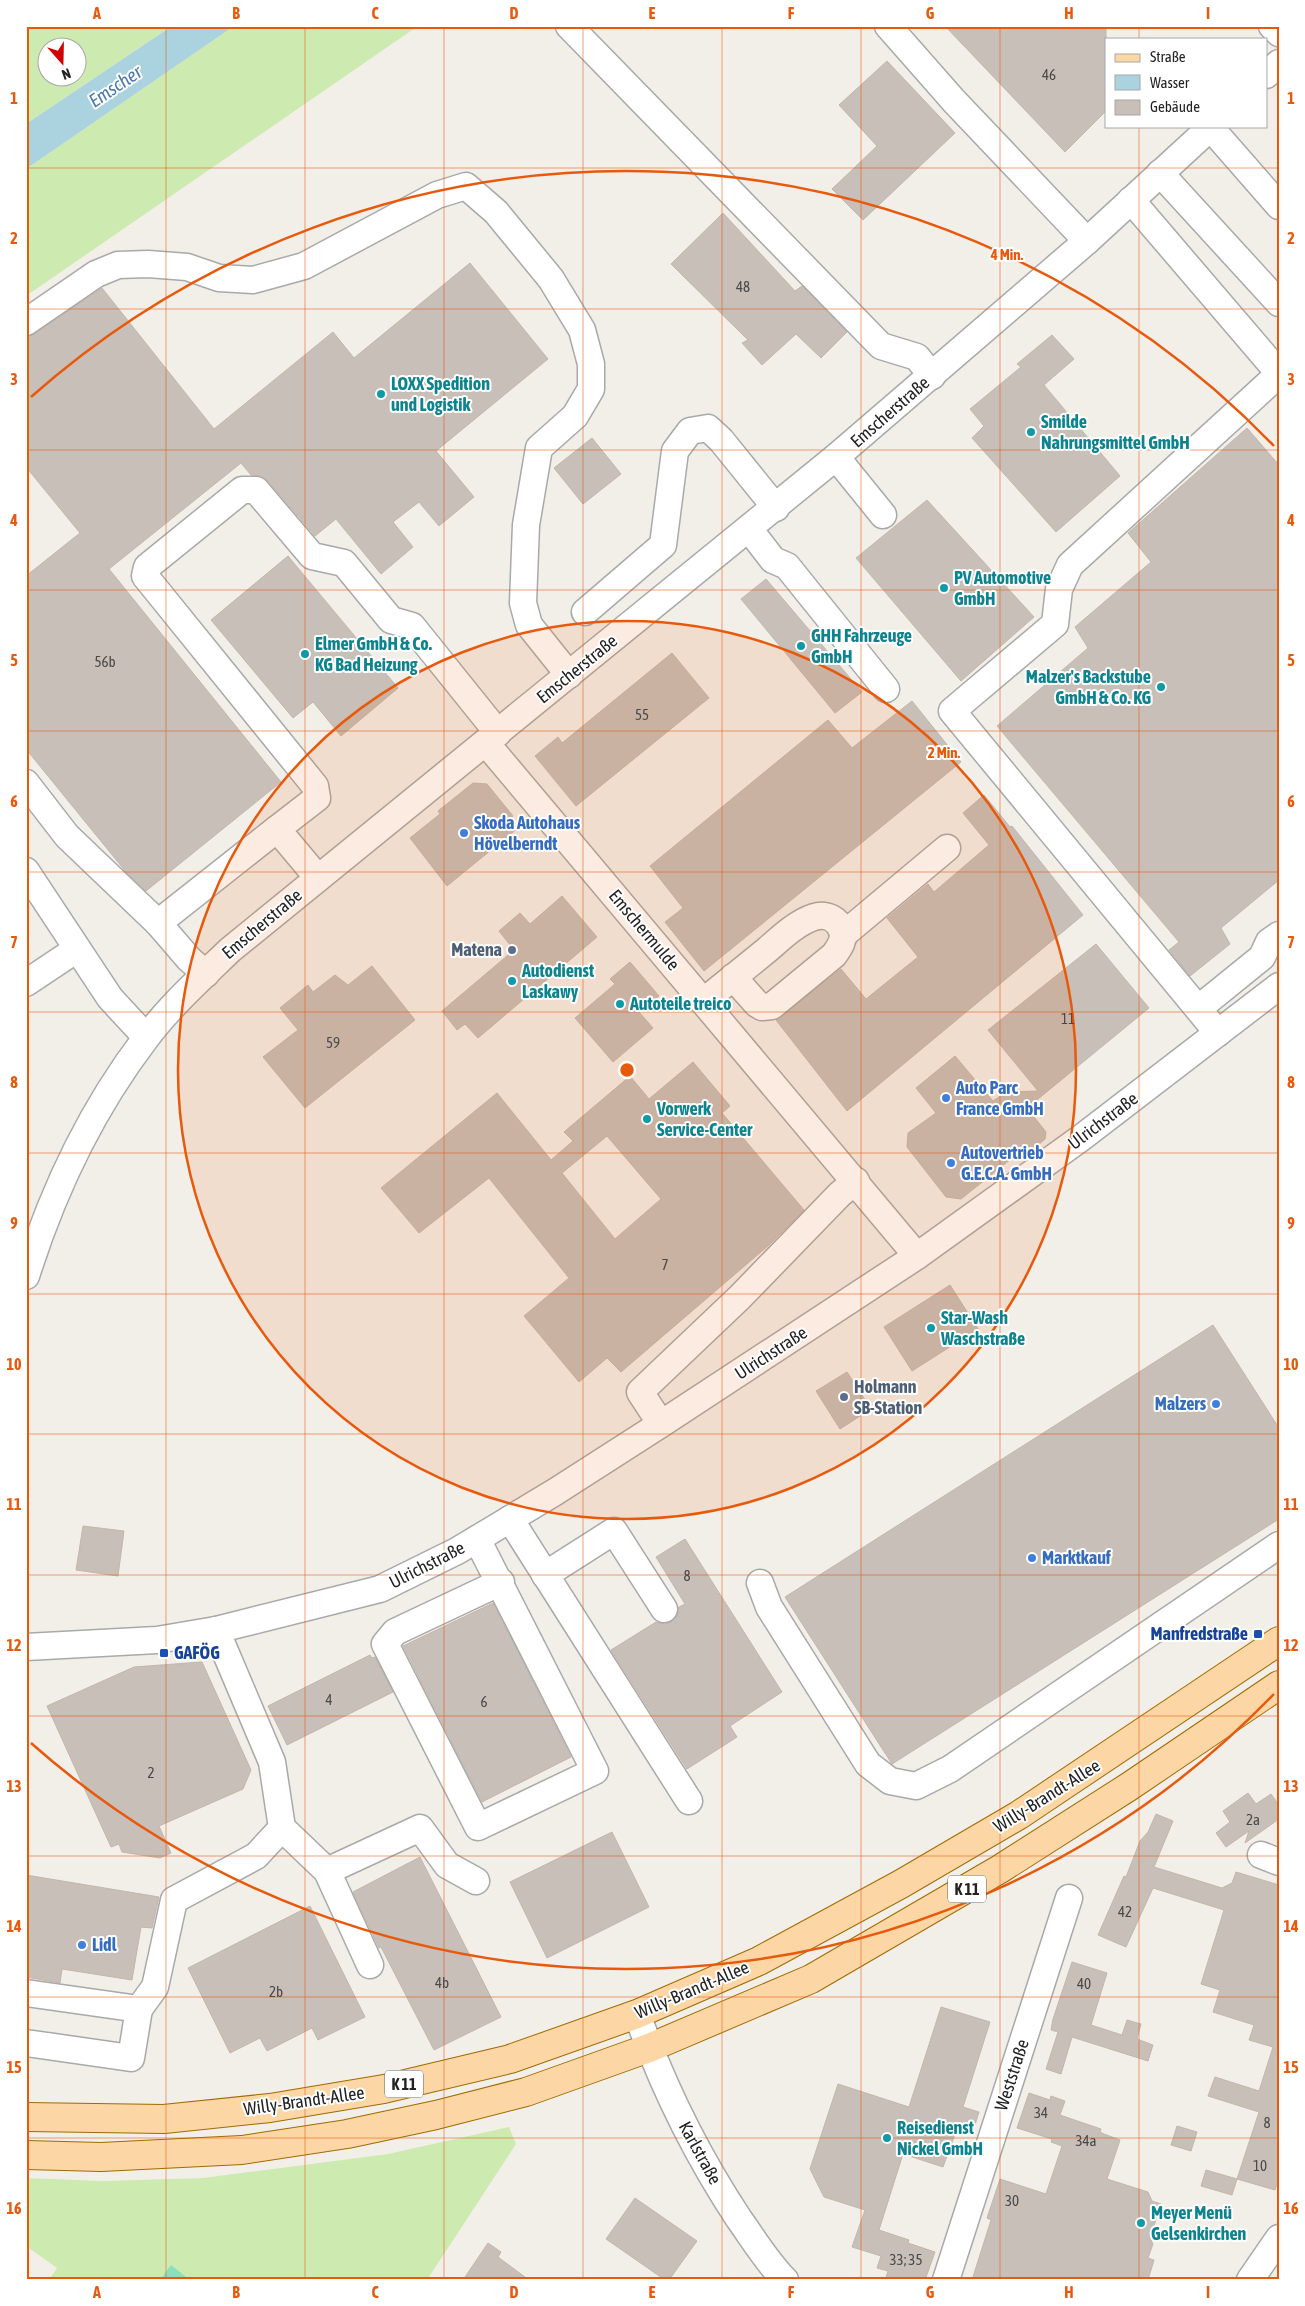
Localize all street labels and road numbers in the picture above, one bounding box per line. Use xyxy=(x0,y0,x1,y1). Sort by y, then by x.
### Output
street label: Emscherstraße xyxy=(846,372,933,451)
street label: Emscherstraße xyxy=(532,630,621,707)
street label: Emscherstraße xyxy=(218,884,306,963)
street label: Emschermulde xyxy=(605,885,684,974)
street label: Ulrichstraße xyxy=(1064,1088,1142,1154)
street label: Ulrichstraße xyxy=(731,1322,811,1384)
street label: Ulrichstraße xyxy=(386,1537,468,1592)
street label: Willy-Brandt-Allee xyxy=(990,1754,1104,1837)
road number: K 11 xyxy=(948,1876,986,1902)
street label: Willy-Brandt-Allee xyxy=(632,1956,752,2023)
street label: Weststraße xyxy=(990,2037,1033,2113)
road number: K 11 xyxy=(385,2070,423,2098)
street label: Willy-Brandt-Allee xyxy=(242,2082,366,2119)
street label: Karlstraße xyxy=(675,2118,726,2188)

